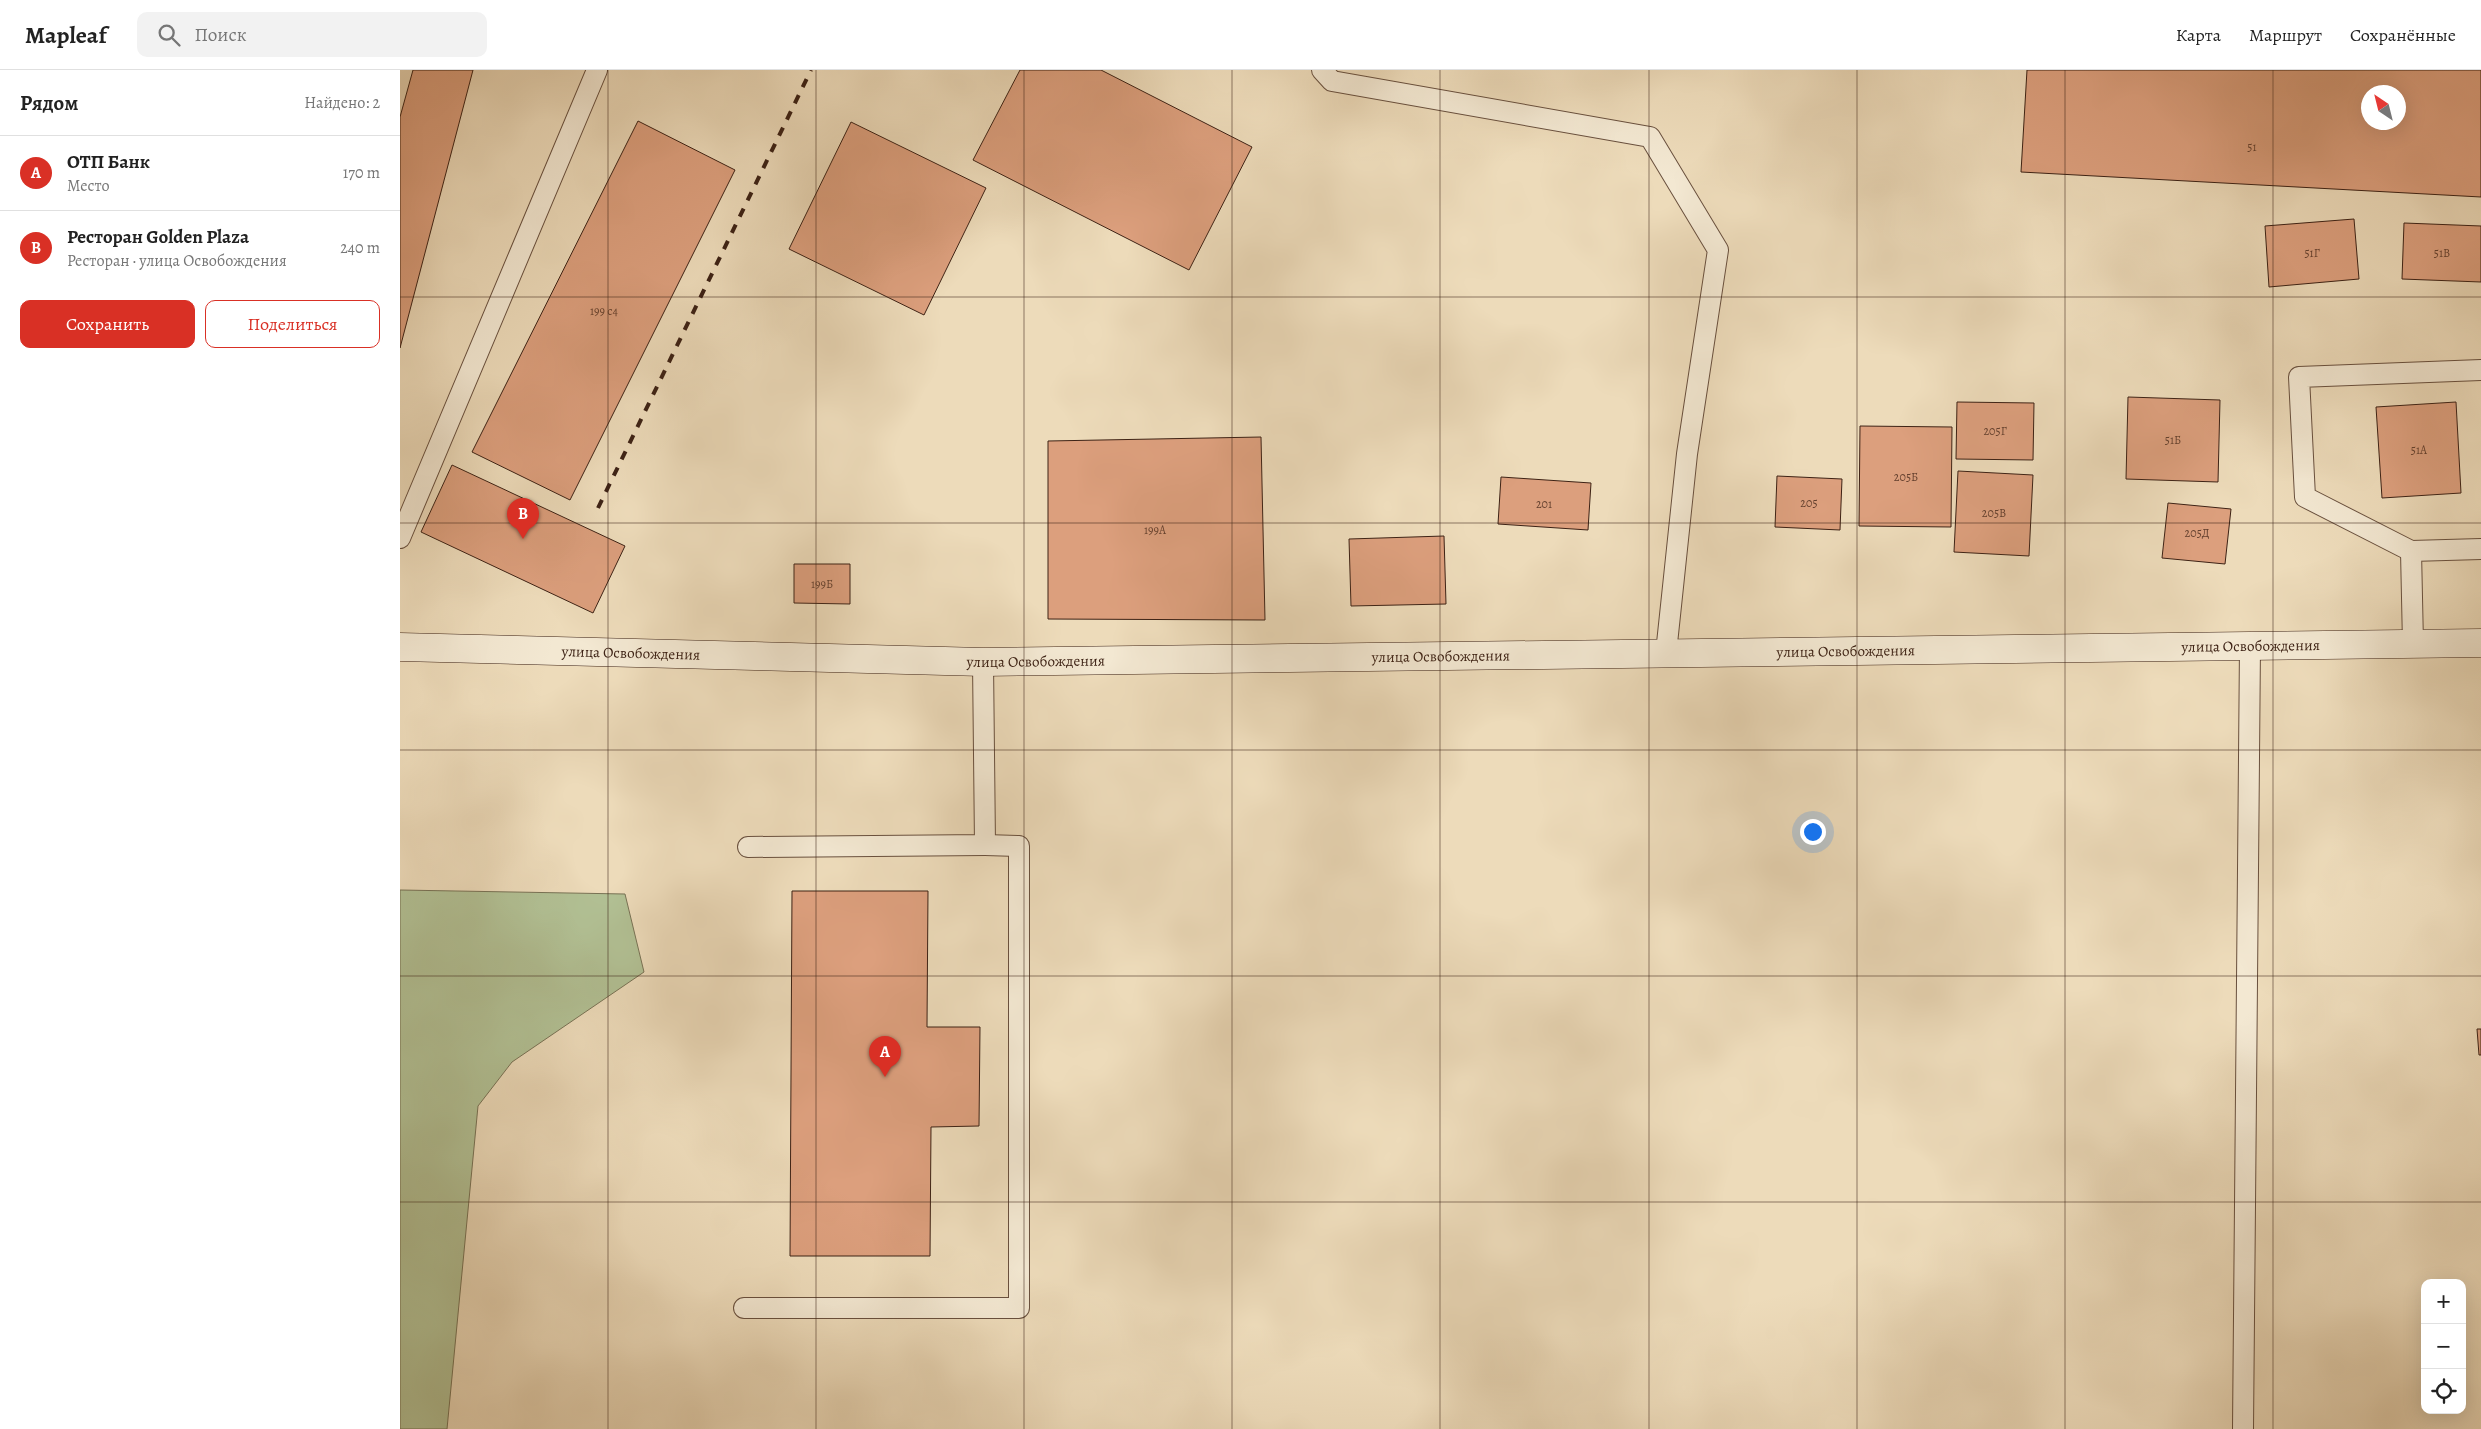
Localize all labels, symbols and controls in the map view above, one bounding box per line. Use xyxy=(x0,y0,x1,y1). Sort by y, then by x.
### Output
search box xyxy=(137,12,487,57)
text: Mapleaf xyxy=(25,19,107,51)
icon: search xyxy=(155,21,183,49)
text: Поиск xyxy=(195,22,247,48)
text: Карта xyxy=(2176,23,2221,47)
text: Маршрут xyxy=(2249,23,2322,47)
text: Сохранённые xyxy=(2350,23,2456,47)
north arrow xyxy=(2361,85,2406,130)
text: Рядом xyxy=(20,89,78,117)
text: Найдено: 2 xyxy=(304,92,380,114)
house number: 51 xyxy=(2247,139,2257,155)
text: ОТП Банк xyxy=(67,149,150,175)
text: A xyxy=(31,162,41,184)
text: 170 m xyxy=(343,162,380,184)
text: Место xyxy=(67,175,110,197)
text: Ресторан Golden Plaza xyxy=(67,224,249,250)
text: B xyxy=(31,237,41,259)
text: 240 m xyxy=(340,237,380,259)
house number: 51Г xyxy=(2304,245,2320,261)
house number: 51В xyxy=(2434,245,2450,261)
text: Ресторан · улица Освобождения xyxy=(67,250,287,272)
button: Сохранить xyxy=(20,300,195,348)
button: Поделиться xyxy=(205,300,380,348)
house number: 199 с4 xyxy=(590,303,619,319)
house number: 205Г xyxy=(1983,423,2007,439)
house number: 51Б xyxy=(2165,432,2181,448)
house number: 51А xyxy=(2411,442,2428,458)
house number: 205Б xyxy=(1894,469,1918,485)
house number: 205 xyxy=(1800,495,1818,511)
house number: 201 xyxy=(1536,496,1552,512)
pin: B xyxy=(507,498,539,539)
house number: 205В xyxy=(1982,505,2006,521)
house number: 199А xyxy=(1144,522,1167,538)
house number: 205Д xyxy=(2185,525,2210,541)
house number: 199Б xyxy=(811,576,833,592)
street label: улица Освобождения xyxy=(2180,635,2320,657)
street label: улица Освобождения xyxy=(1775,640,1915,662)
street label: улица Освобождения xyxy=(560,641,700,665)
street label: улица Освобождения xyxy=(1370,645,1510,667)
street label: улица Освобождения xyxy=(965,650,1105,672)
your location xyxy=(1800,819,1826,845)
pin: A xyxy=(869,1036,901,1077)
map controls xyxy=(2421,1279,2466,1414)
button: + xyxy=(2421,1279,2466,1324)
button: − xyxy=(2421,1324,2466,1369)
button: locate xyxy=(2421,1369,2466,1414)

